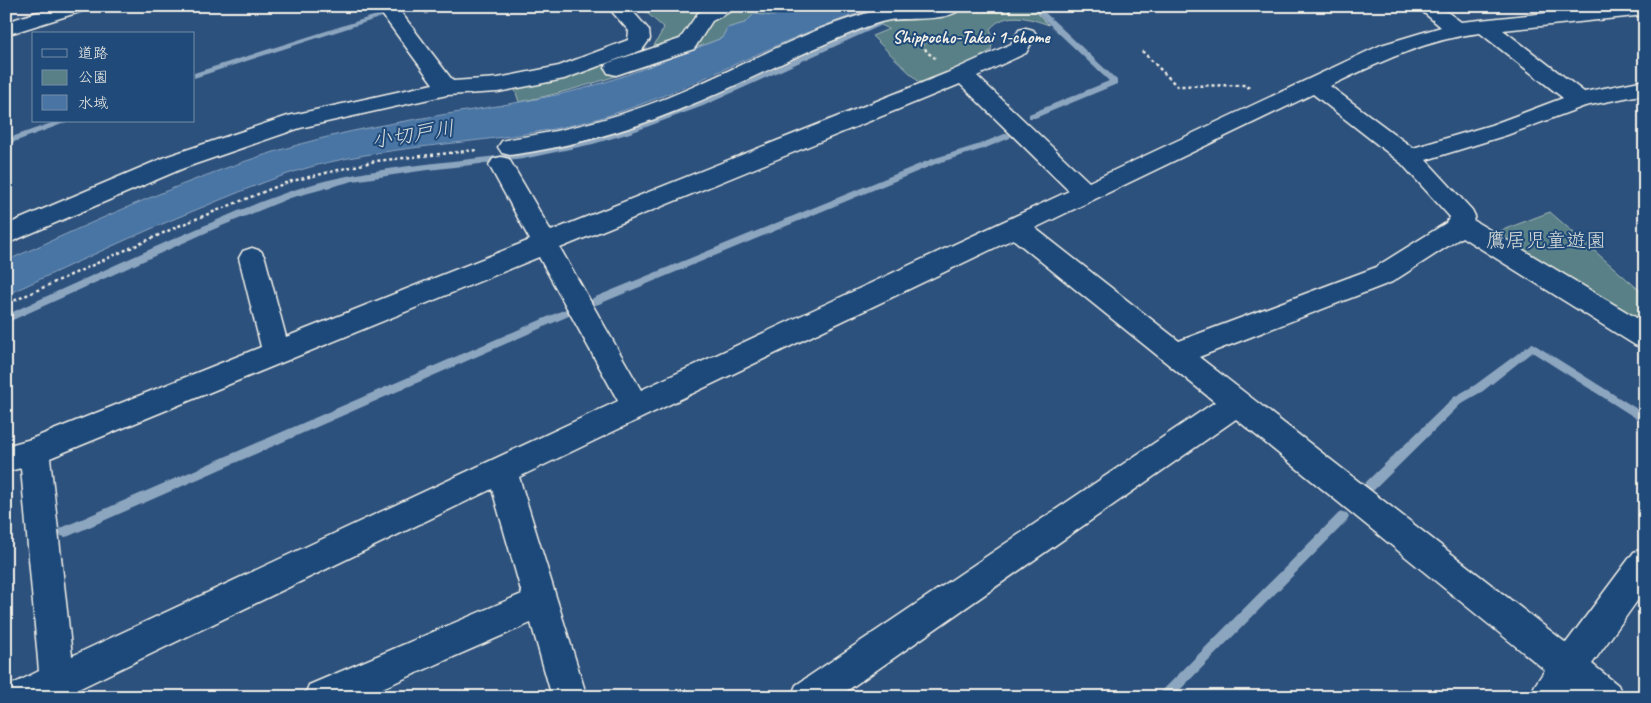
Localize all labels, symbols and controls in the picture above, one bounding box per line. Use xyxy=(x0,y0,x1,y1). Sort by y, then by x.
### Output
district label: Shippocho-Takai 1-chome xyxy=(893,26,1051,48)
legend xyxy=(32,32,195,122)
text: 道路 xyxy=(78,44,108,63)
text: 公園 xyxy=(78,68,108,87)
text: 水域 xyxy=(78,94,108,113)
water label: 小切戸川 xyxy=(369,115,457,153)
park label: 鷹居児童遊園 xyxy=(1486,228,1606,253)

